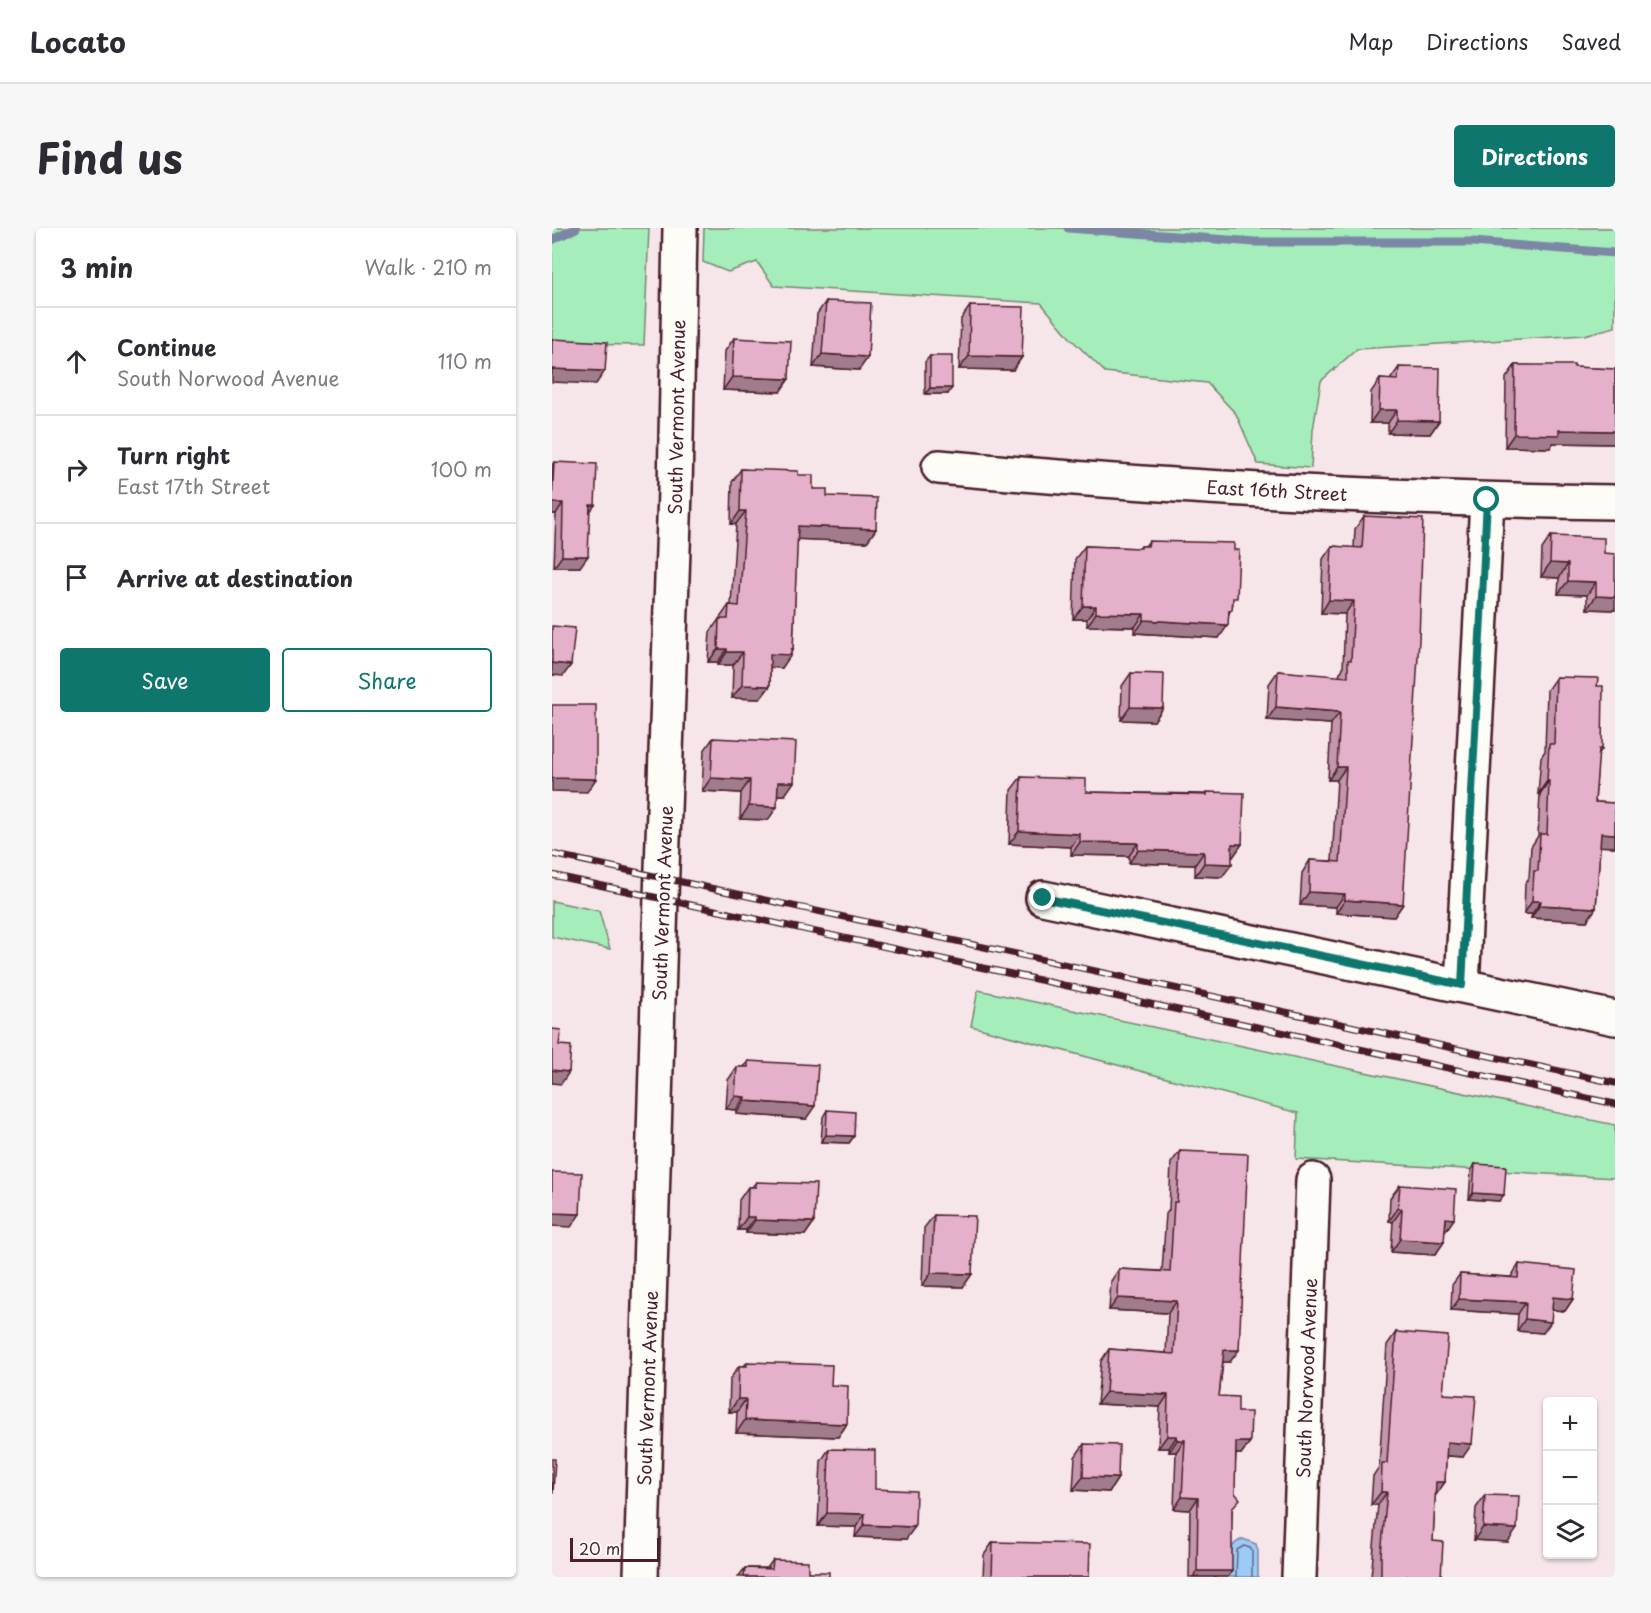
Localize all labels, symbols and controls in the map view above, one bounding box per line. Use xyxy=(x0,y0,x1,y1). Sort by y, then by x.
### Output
text: Locato xyxy=(30,20,126,63)
text: Map xyxy=(1348,25,1393,57)
text: Directions xyxy=(1426,25,1528,57)
text: Saved xyxy=(1561,25,1621,57)
text: Find us xyxy=(36,125,183,188)
button: Directions xyxy=(1454,125,1615,187)
text: 3 min xyxy=(60,248,133,287)
text: Walk · 210 m xyxy=(365,252,492,282)
street label: South Vermont Avenue xyxy=(661,319,691,515)
text: Continue xyxy=(117,330,216,363)
icon: ahead xyxy=(60,345,93,378)
text: 110 m xyxy=(438,346,492,376)
text: South Norwood Avenue xyxy=(117,363,339,393)
text: Turn right xyxy=(117,438,230,471)
icon: right xyxy=(60,453,93,486)
text: 100 m xyxy=(431,454,492,484)
text: East 17th Street xyxy=(117,471,270,501)
street label: East 16th Street xyxy=(1206,473,1348,507)
route start xyxy=(1473,486,1499,512)
icon: arrive xyxy=(60,561,93,594)
text: Arrive at destination xyxy=(117,561,353,594)
button: Save xyxy=(60,648,270,712)
button: Share xyxy=(282,648,492,712)
street label: South Vermont Avenue xyxy=(645,805,679,1001)
route end xyxy=(1029,884,1055,910)
street label: South Norwood Avenue xyxy=(1289,1277,1323,1478)
street label: South Vermont Avenue xyxy=(630,1290,664,1486)
map controls xyxy=(1543,1397,1597,1559)
button: + xyxy=(1543,1397,1597,1451)
button: − xyxy=(1543,1451,1597,1505)
button: layers xyxy=(1543,1505,1597,1559)
scale bar xyxy=(570,1535,660,1562)
text: 20 m xyxy=(579,1536,620,1560)

